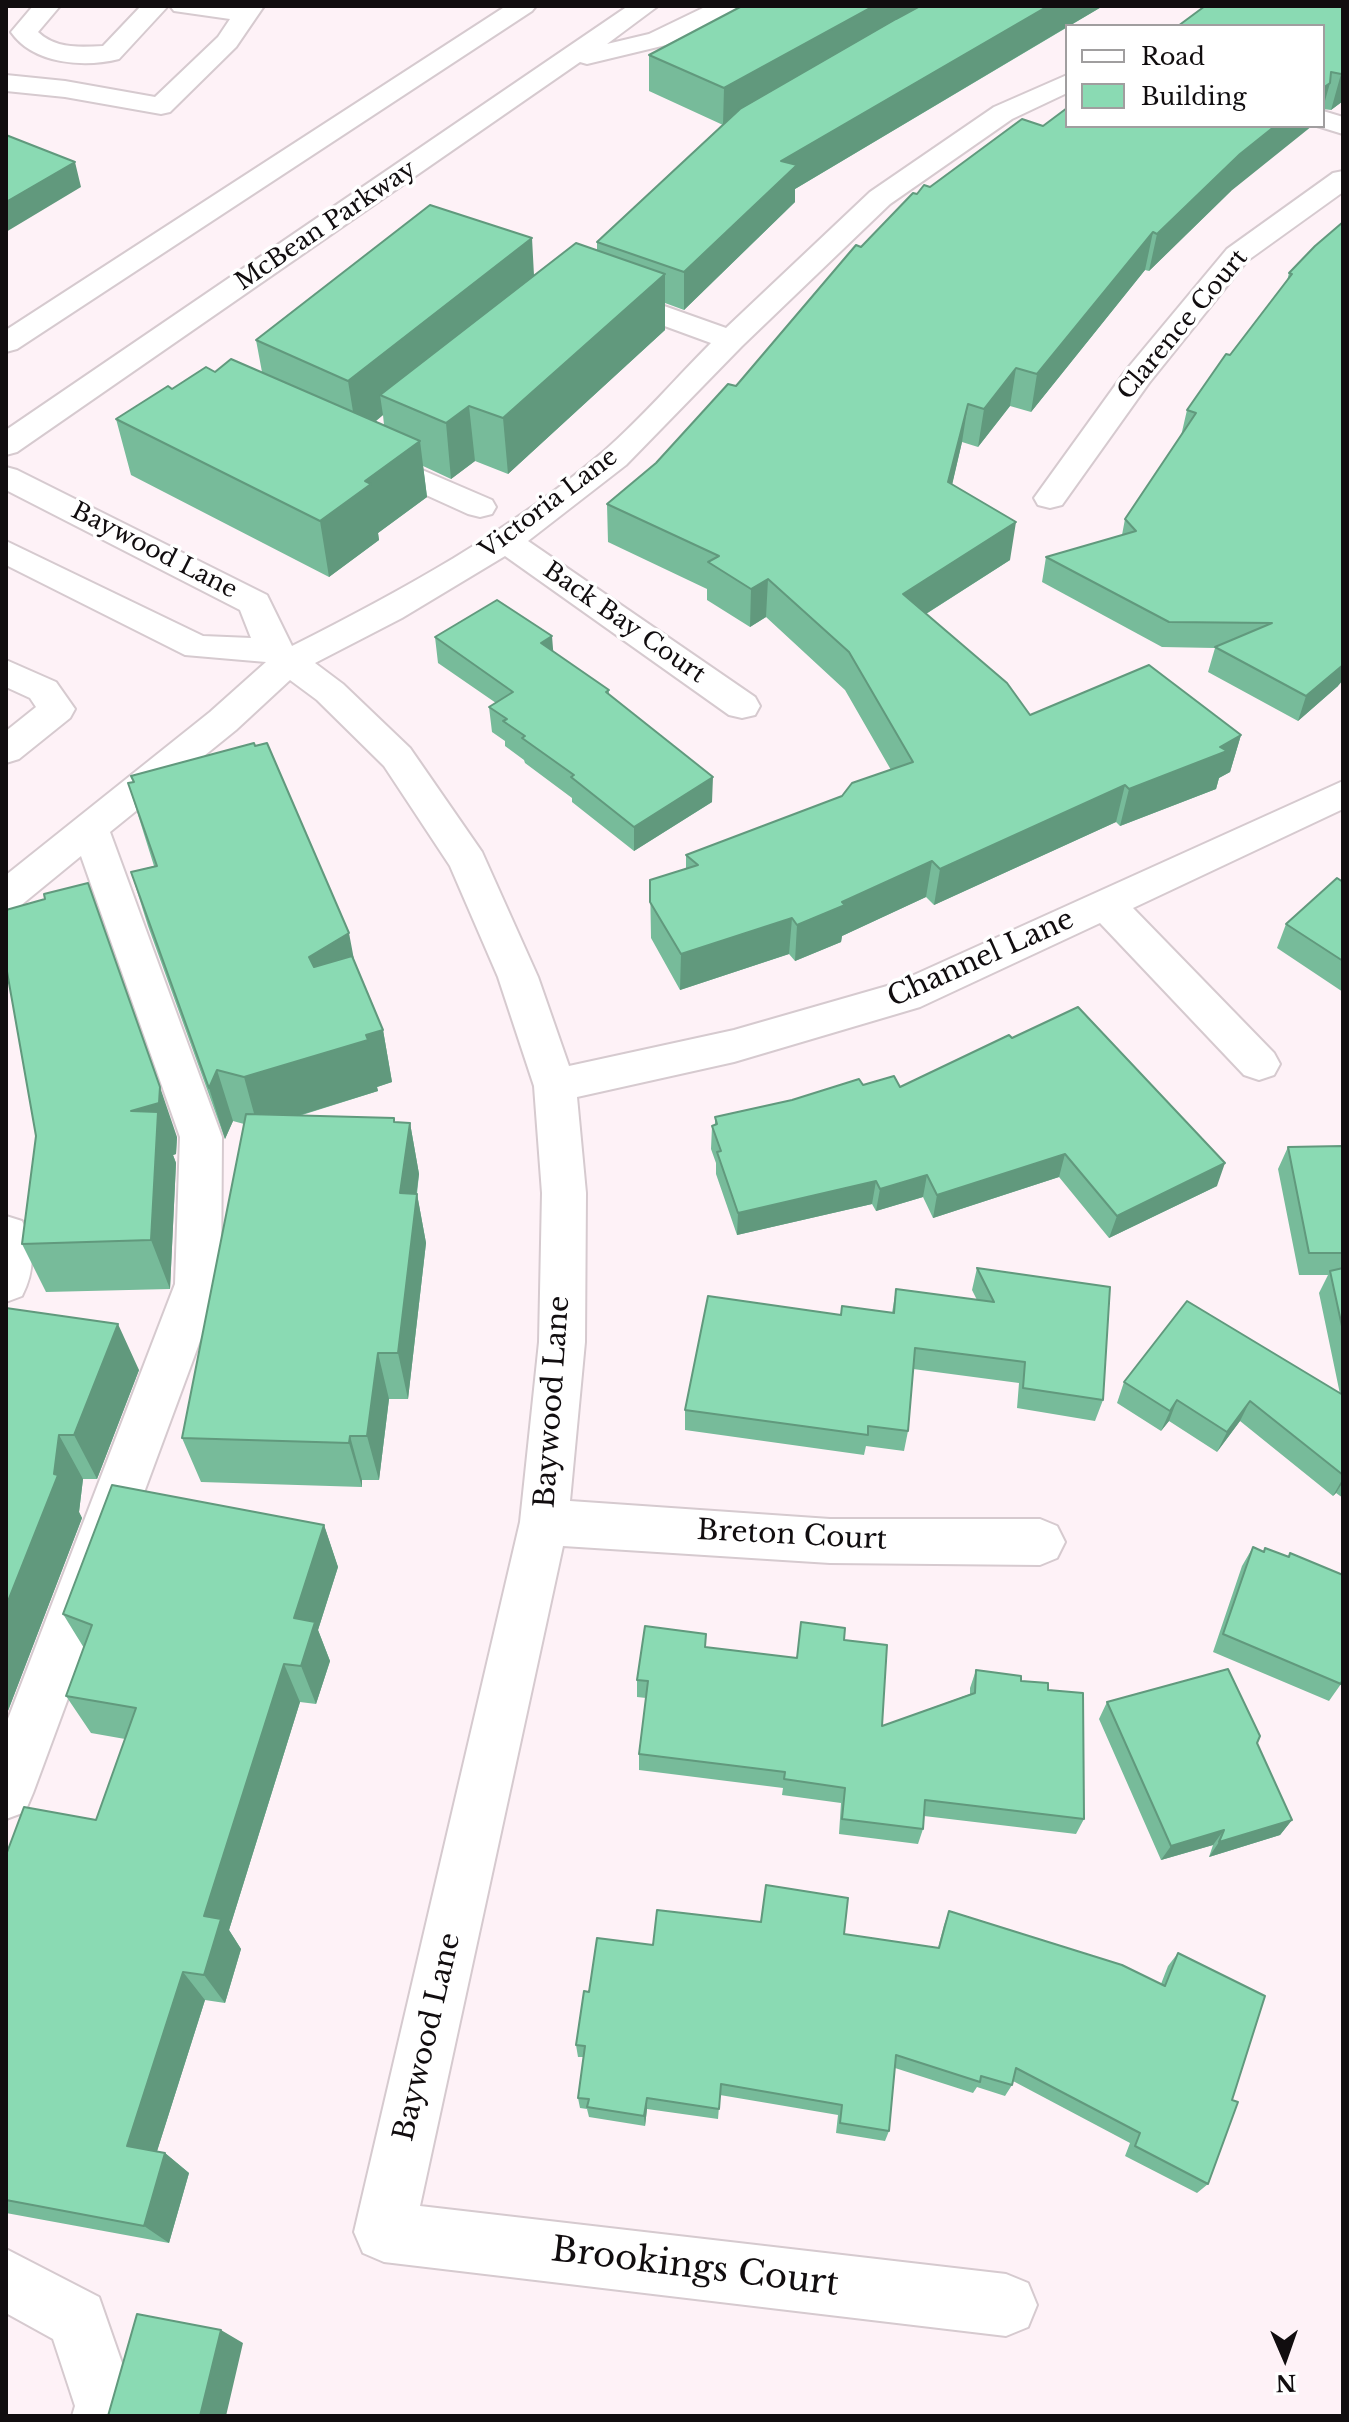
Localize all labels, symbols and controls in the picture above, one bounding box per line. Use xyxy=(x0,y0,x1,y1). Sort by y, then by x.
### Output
legend xyxy=(1065,24,1325,128)
text: Road xyxy=(1141,42,1205,71)
text: Building xyxy=(1141,82,1247,111)
street label: McBean Parkway xyxy=(230,155,422,297)
street label: Clarence Court xyxy=(1112,244,1254,406)
street label: Victoria Lane xyxy=(474,443,624,565)
street label: Baywood Lane xyxy=(66,497,242,605)
street label: Back Bay Court xyxy=(537,556,711,690)
street label: Channel Lane xyxy=(883,903,1079,1015)
street label: Baywood Lane xyxy=(529,1295,577,1509)
street label: Breton Court xyxy=(696,1514,888,1558)
street label: Baywood Lane xyxy=(388,1930,468,2144)
street label: Brookings Court xyxy=(549,2230,841,2306)
north arrow xyxy=(1245,2318,1325,2398)
text: N xyxy=(1275,2369,1297,2396)

